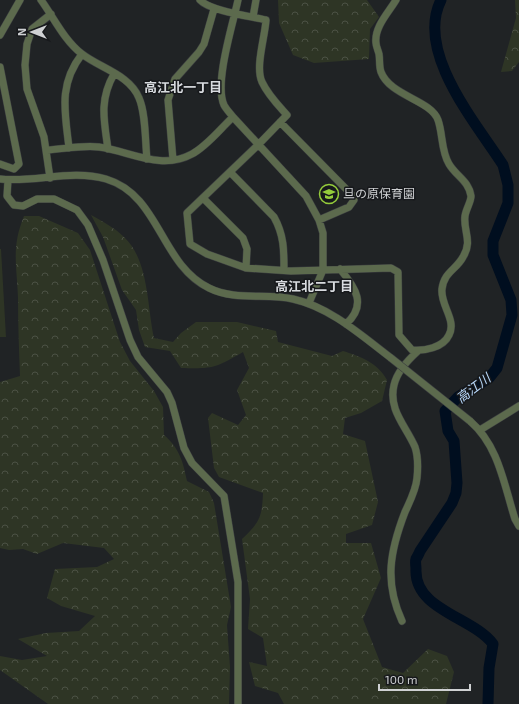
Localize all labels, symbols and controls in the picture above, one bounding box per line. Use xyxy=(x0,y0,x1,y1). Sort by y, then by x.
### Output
north arrow xyxy=(12,12,52,52)
text: N xyxy=(15,28,28,36)
district label: 高江北一丁目 xyxy=(144,79,222,95)
school or university icon: 旦の原保育園 xyxy=(318,183,340,205)
place label: 旦の原保育園 xyxy=(343,186,415,200)
district label: 高江北二丁目 xyxy=(275,278,353,294)
water label: 高江川 xyxy=(453,369,495,406)
scale bar xyxy=(379,666,470,692)
text: 100 m xyxy=(385,672,417,686)

